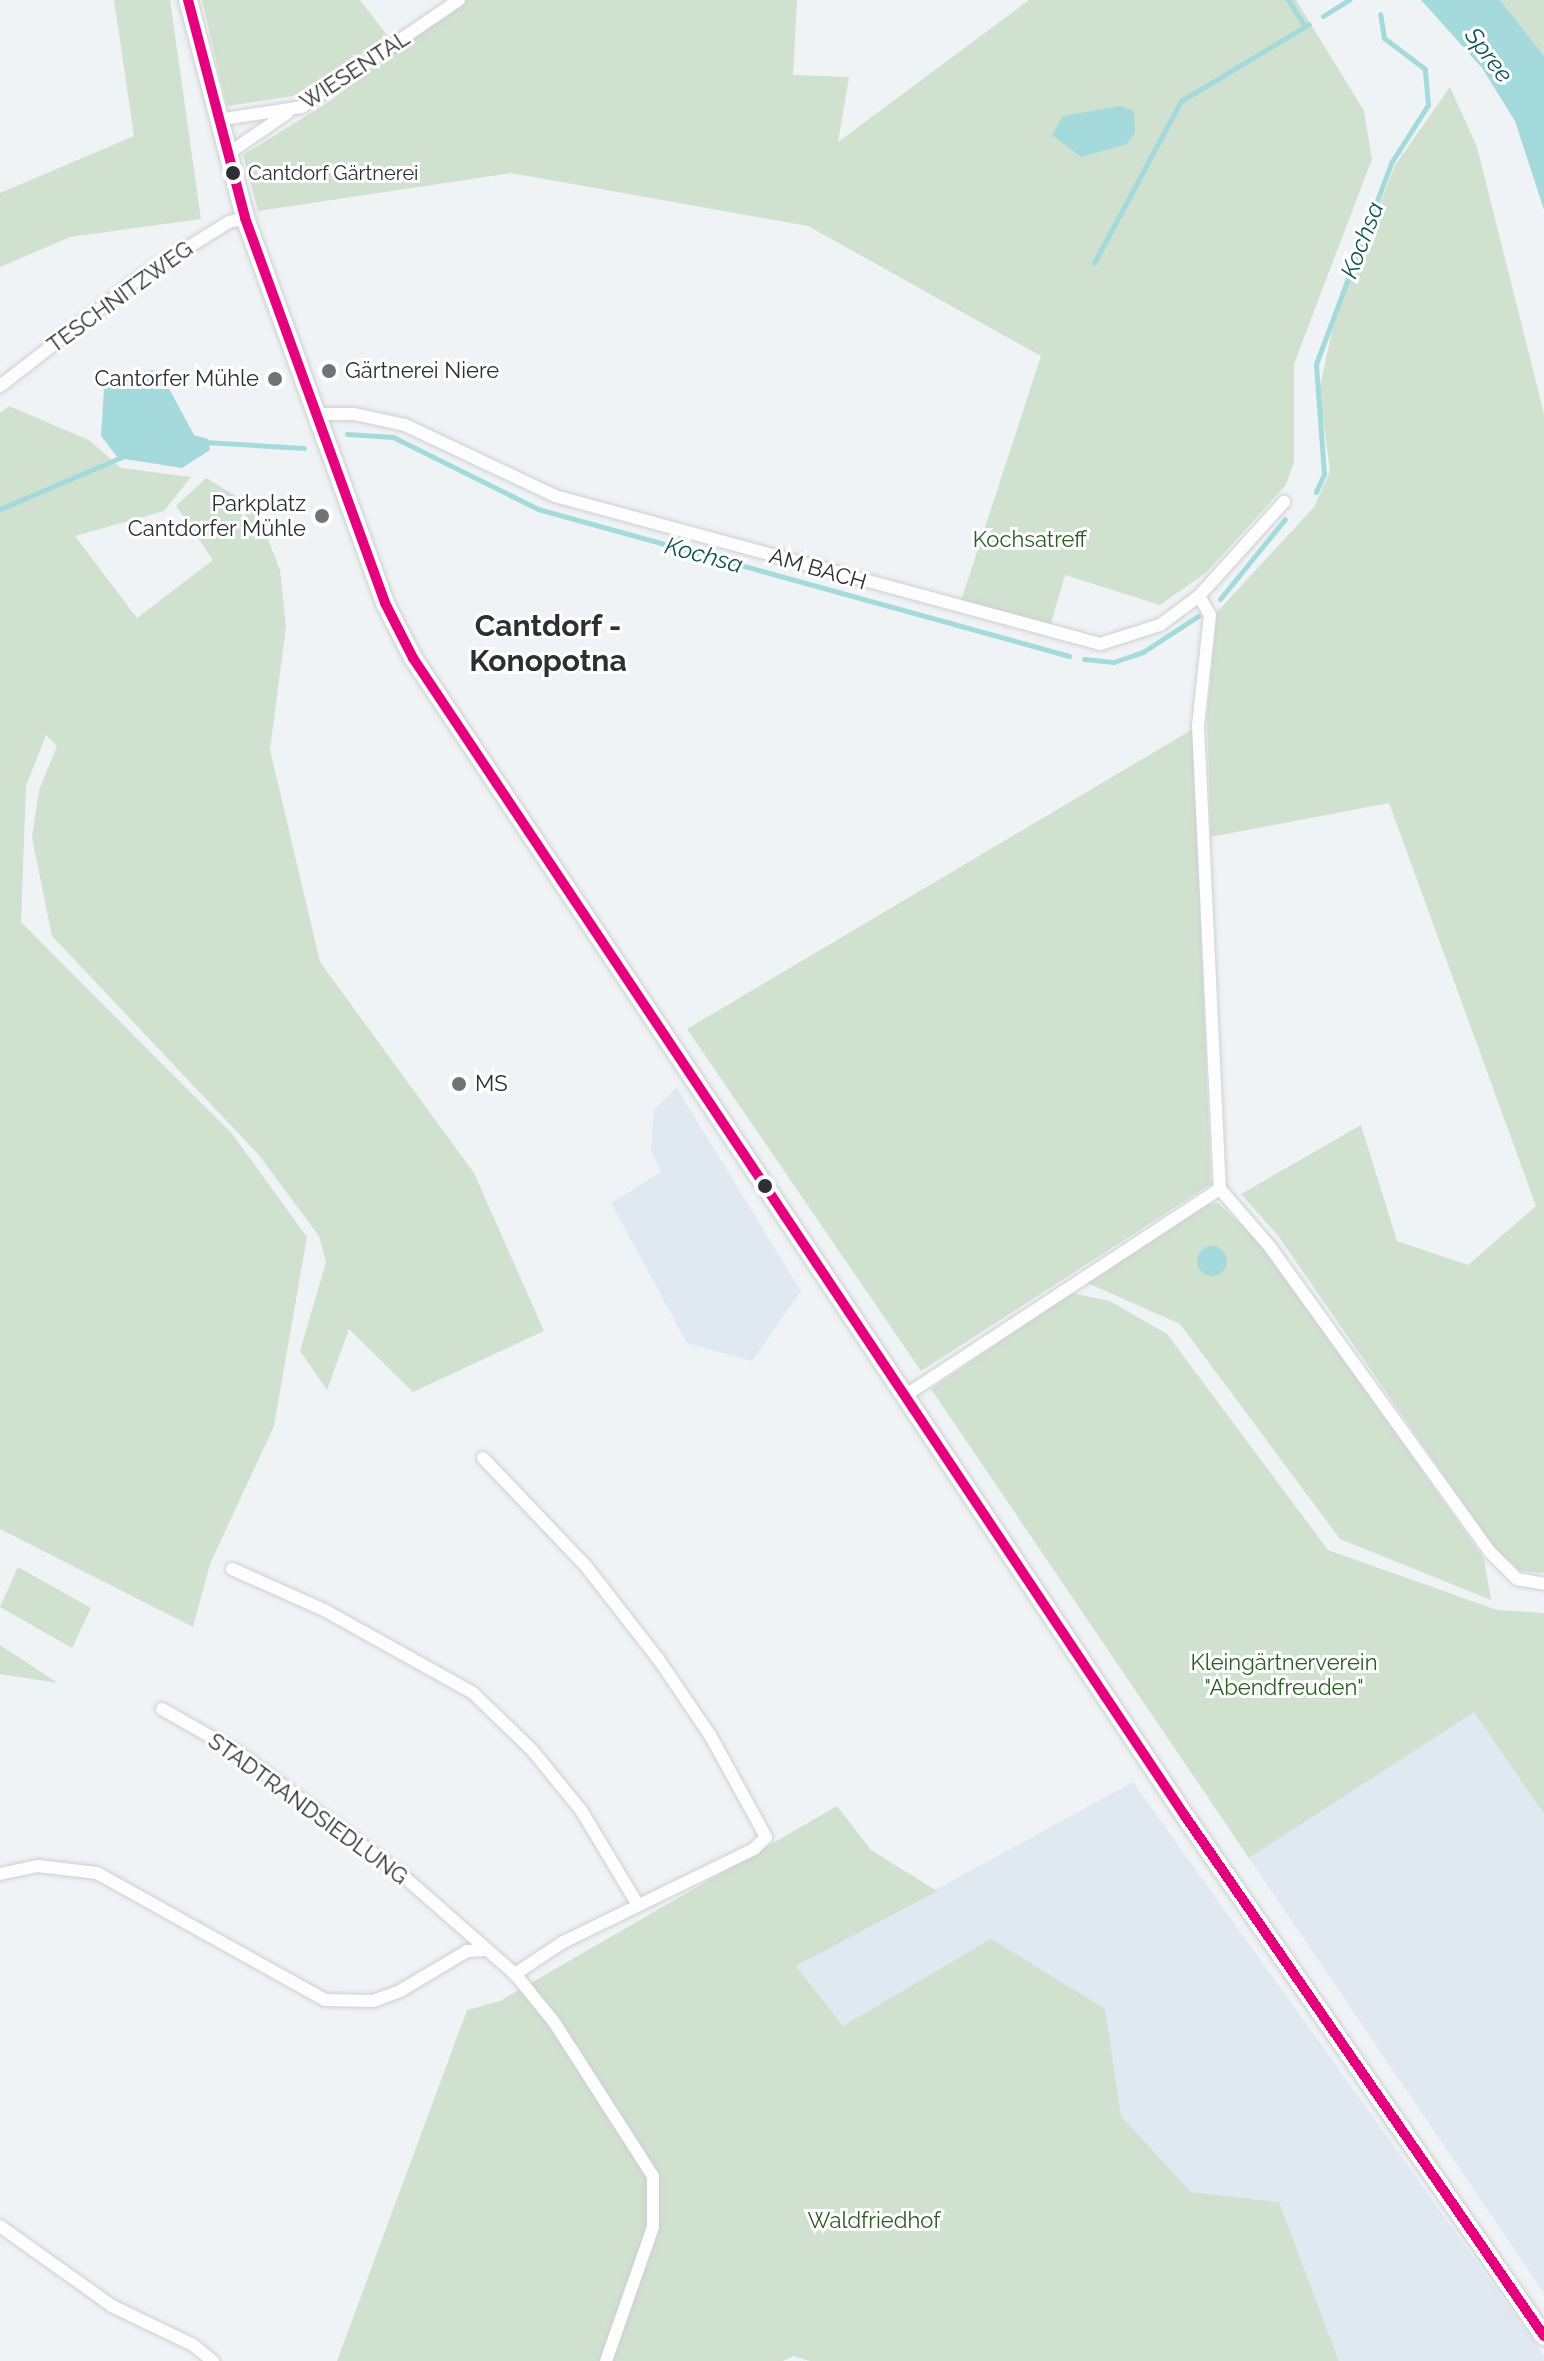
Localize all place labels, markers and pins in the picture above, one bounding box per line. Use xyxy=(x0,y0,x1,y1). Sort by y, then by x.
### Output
place label: Cantdorf Gärtnerei xyxy=(248,161,419,185)
marker: Cantdorf Gärtnerei xyxy=(225,165,241,181)
place label: Gärtnerei Niere xyxy=(345,358,499,384)
marker: Gärtnerei Niere xyxy=(320,362,338,380)
place label: Cantorfer Mühle xyxy=(94,366,259,392)
marker: Cantorfer Mühle xyxy=(266,370,284,388)
place label: Parkplatz Cantdorfer Mühle xyxy=(127,490,306,542)
marker: Parkplatz Cantdorfer Mühle xyxy=(313,507,331,525)
place label: MS xyxy=(475,1071,508,1097)
marker: MS xyxy=(450,1075,468,1093)
unlabelled marker xyxy=(757,1178,773,1194)

